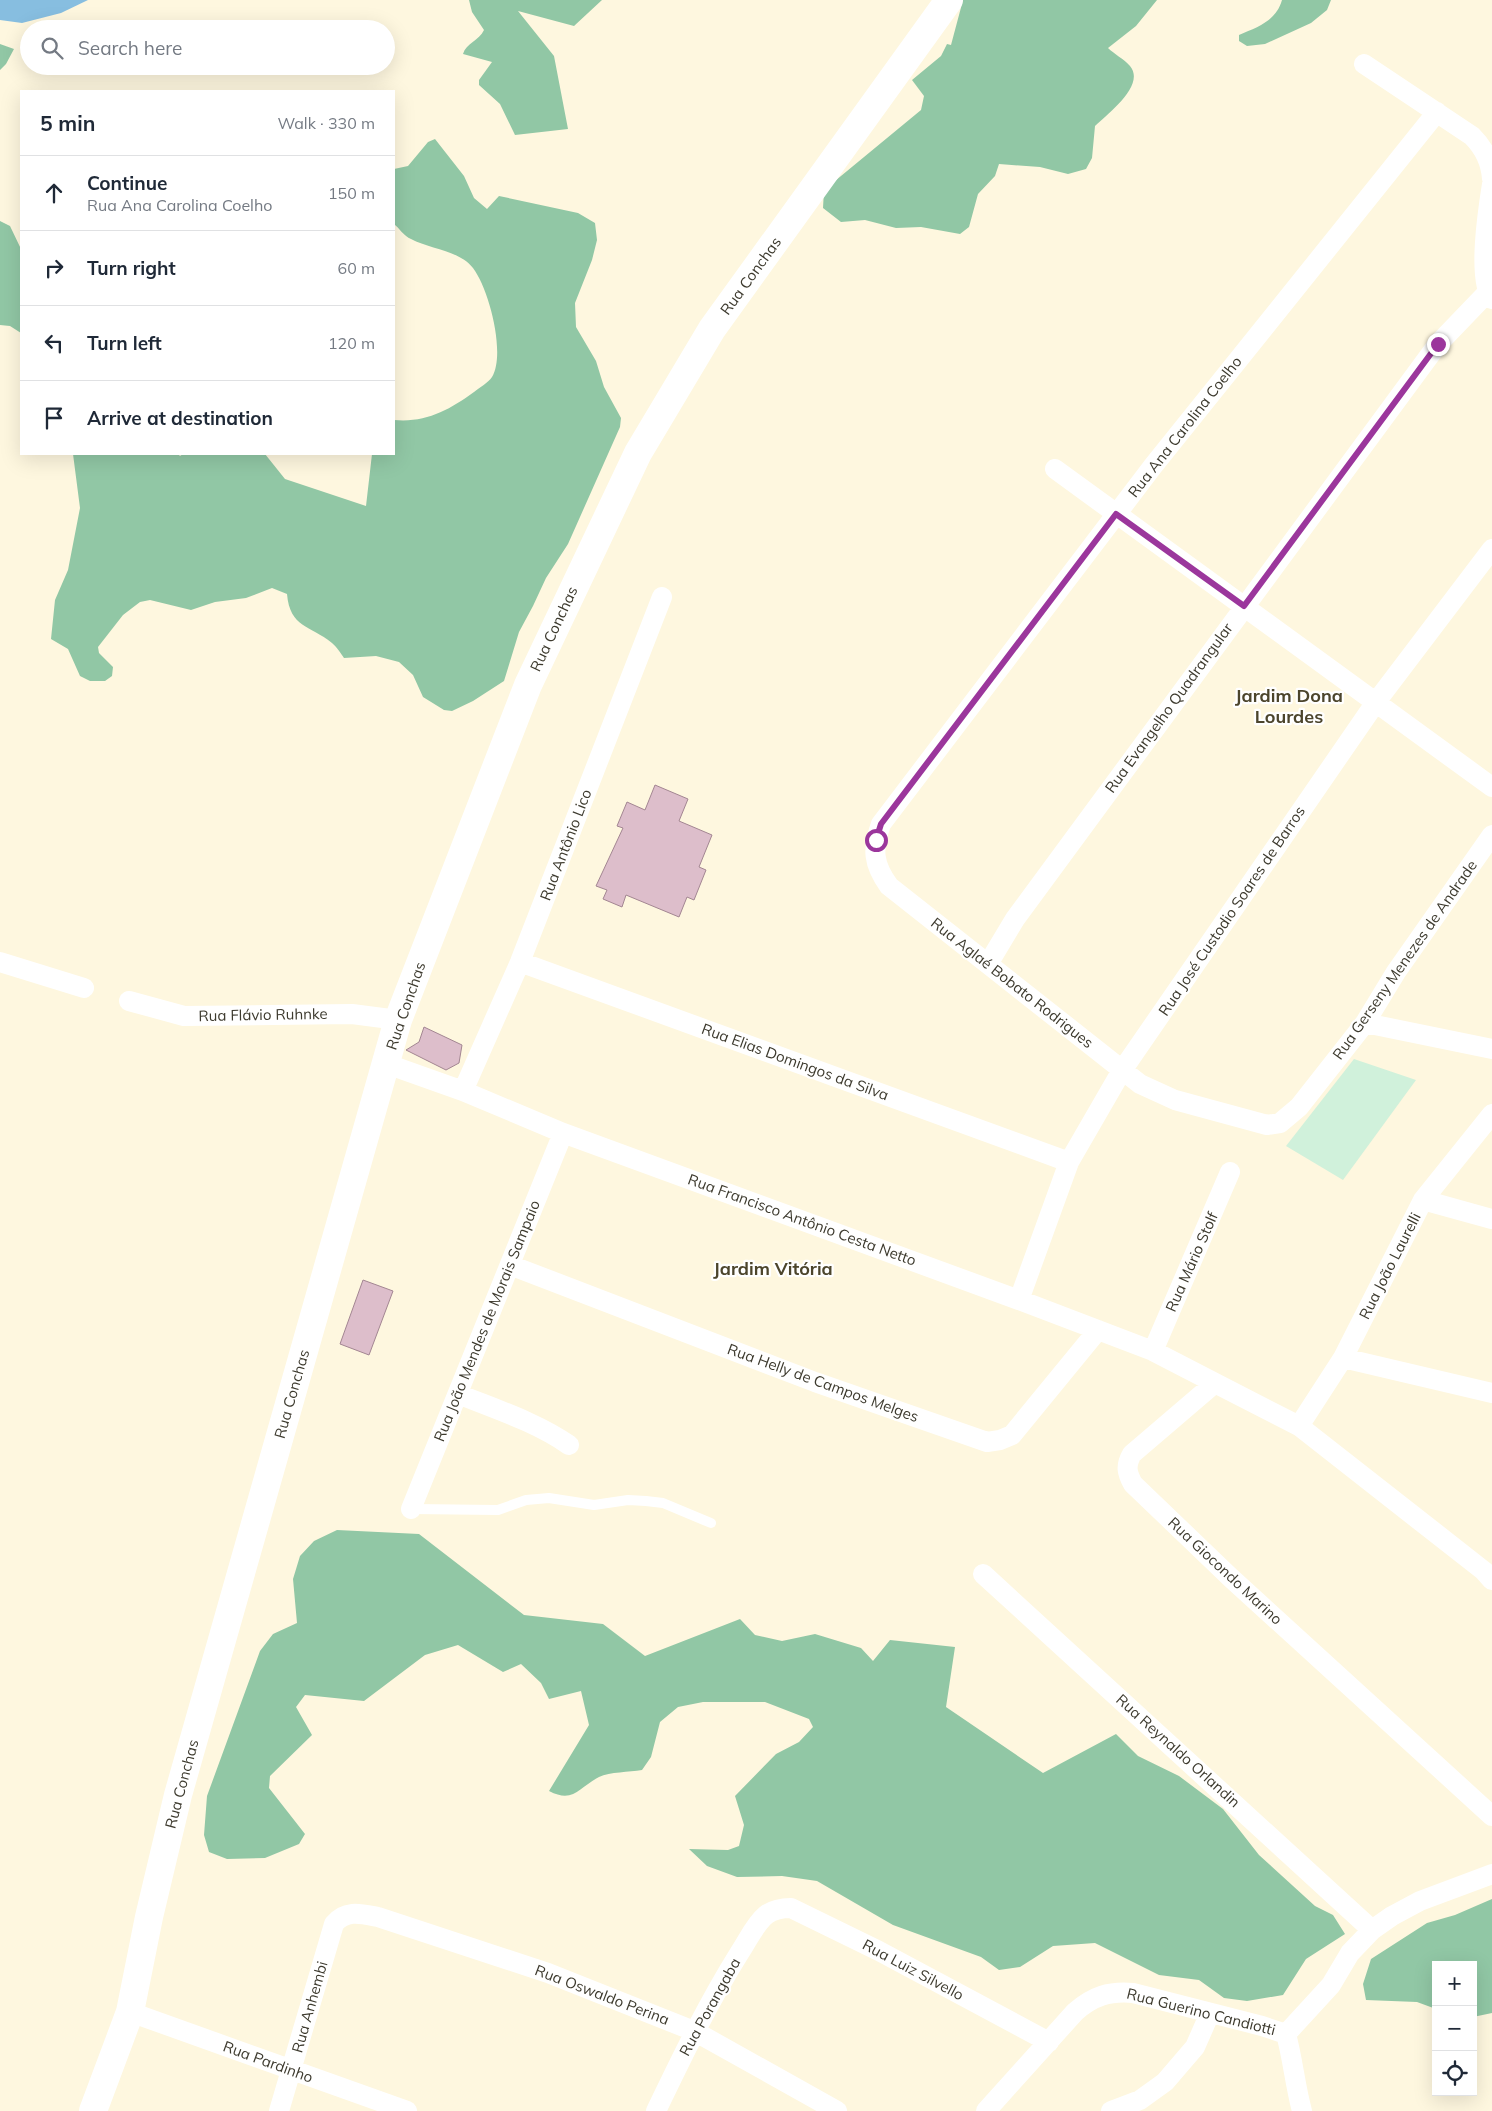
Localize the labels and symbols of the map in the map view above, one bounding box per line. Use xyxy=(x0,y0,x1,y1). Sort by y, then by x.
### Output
street label: Rua Conchas xyxy=(716,233,785,318)
route end xyxy=(1427,333,1450,356)
street label: Rua Ana Carolina Coelho xyxy=(1124,352,1246,501)
street label: Rua Conchas xyxy=(526,583,582,674)
street label: Rua Evangelho Quadrangular xyxy=(1101,619,1237,796)
district label: Jardim Dona Lourdes xyxy=(1235,684,1343,728)
street label: Rua Antônio Lico xyxy=(536,786,596,903)
street label: Rua José Custodio Soares de Barros xyxy=(1154,802,1309,1019)
route start xyxy=(865,829,888,852)
street label: Rua Gerseny Menezes de Andrade xyxy=(1328,856,1481,1063)
street label: Rua Aglaé Bobato Rodrigues xyxy=(927,913,1097,1052)
street label: Rua Conchas xyxy=(382,959,429,1052)
street label: Rua Flávio Ruhnke xyxy=(198,1004,328,1025)
street label: Rua Elias Domingos da Silva xyxy=(699,1019,891,1104)
street label: Rua Francisco Antônio Cesta Netto xyxy=(685,1169,919,1270)
street label: Rua João Mendes de Morais Sampaio xyxy=(429,1197,544,1444)
street label: Rua Mário Stolf xyxy=(1161,1208,1222,1315)
street label: Rua João Laurelli xyxy=(1355,1209,1425,1322)
district label: Jardim Vitória xyxy=(713,1257,833,1280)
street label: Rua Helly de Campos Melges xyxy=(725,1339,921,1426)
street label: Rua Conchas xyxy=(270,1347,313,1441)
street label: Rua Giocondo Marino xyxy=(1164,1513,1286,1629)
street label: Rua Reynaldo Orlandin xyxy=(1112,1690,1244,1811)
street label: Rua Conchas xyxy=(160,1737,203,1831)
street label: Rua Luiz Silvello xyxy=(859,1935,967,2004)
street label: Rua Porangaba xyxy=(675,1954,744,2059)
street label: Rua Anhembi xyxy=(287,1959,332,2055)
street label: Rua Oswaldo Perina xyxy=(532,1960,672,2029)
street label: Rua Guerino Candiotti xyxy=(1125,1984,1278,2039)
street label: Rua Pardinho xyxy=(221,2036,316,2087)

